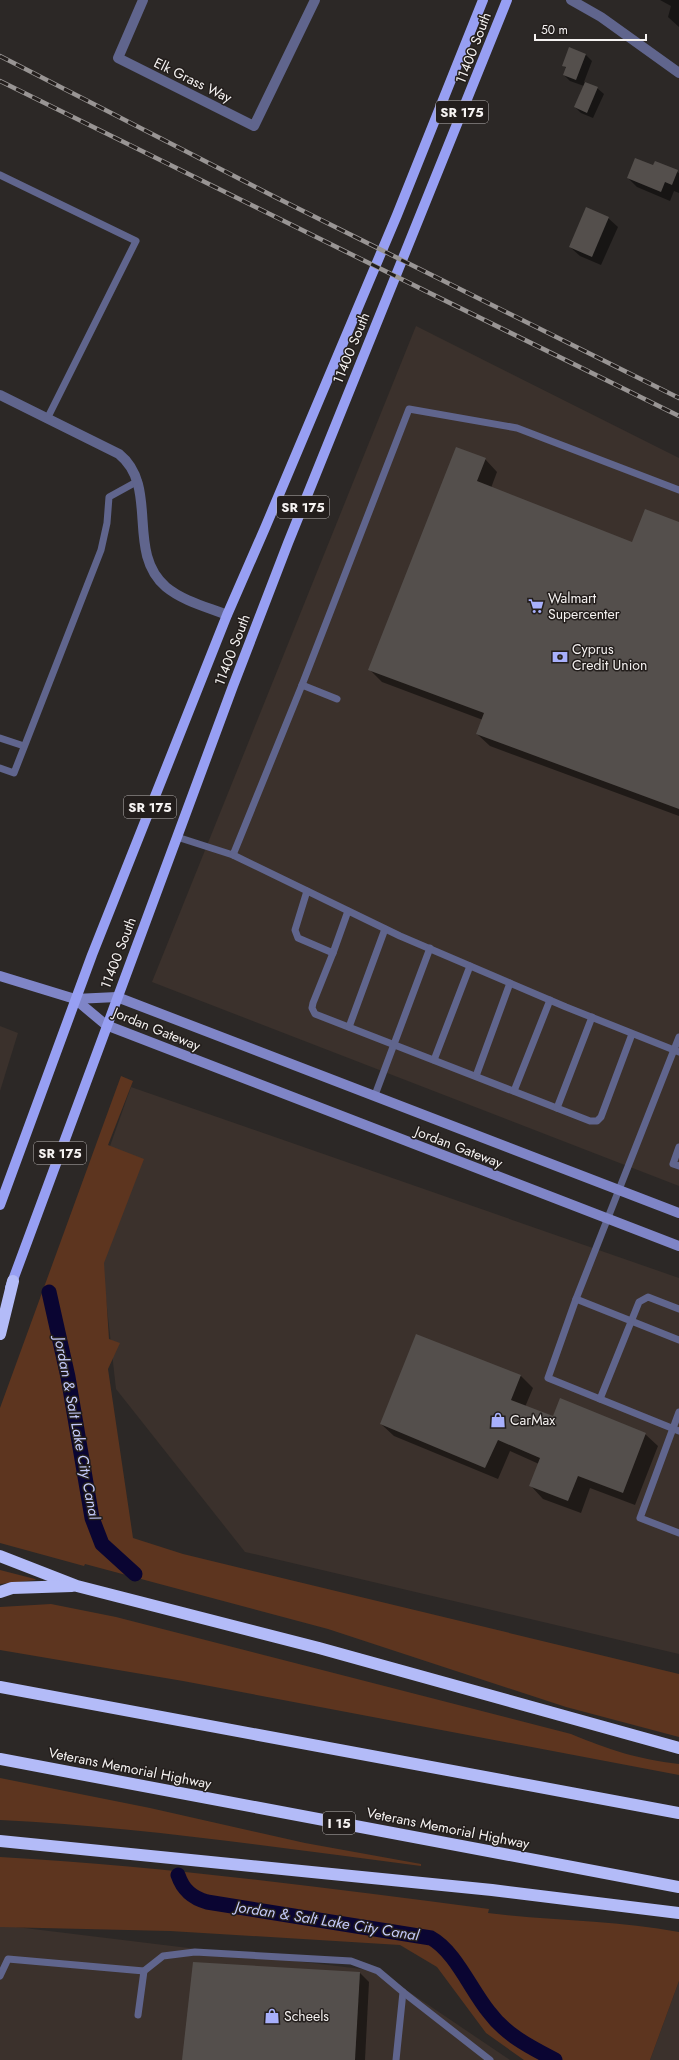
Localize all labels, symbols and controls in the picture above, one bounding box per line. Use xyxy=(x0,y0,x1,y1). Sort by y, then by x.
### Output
street label: 11400 South xyxy=(450,9,496,87)
scale bar xyxy=(535,16,646,42)
text: 50 m xyxy=(541,21,568,39)
street label: Elk Grass Way xyxy=(151,53,236,108)
road number: SR 175 xyxy=(436,101,488,123)
street label: 11400 South xyxy=(328,309,374,387)
road number: SR 175 xyxy=(277,496,329,518)
place label: Walmart Supercenter xyxy=(548,588,620,624)
supermarket icon: Walmart Supercenter xyxy=(527,597,545,615)
street label: 11400 South xyxy=(209,611,255,689)
place label: Cyprus Credit Union xyxy=(572,639,647,675)
bank icon: Cyprus Credit Union xyxy=(551,648,569,666)
road number: SR 175 xyxy=(124,796,176,818)
street label: 11400 South xyxy=(95,914,141,992)
street label: Jordan Gateway xyxy=(109,1002,204,1056)
street label: Jordan Gateway xyxy=(410,1120,506,1173)
road number: SR 175 xyxy=(34,1142,86,1164)
water label: Jordan & Salt Lake City Canal xyxy=(48,1332,106,1522)
place label: CarMax xyxy=(510,1410,555,1430)
shop icon: CarMax xyxy=(489,1411,507,1429)
street label: Veterans Memorial Highway xyxy=(47,1742,214,1794)
street label: Veterans Memorial Highway xyxy=(365,1802,532,1854)
road number: I 15 xyxy=(323,1812,355,1834)
water label: Jordan & Salt Lake City Canal xyxy=(230,1895,421,1947)
place label: Scheels xyxy=(284,2006,329,2026)
shop icon: Scheels xyxy=(263,2007,281,2025)

